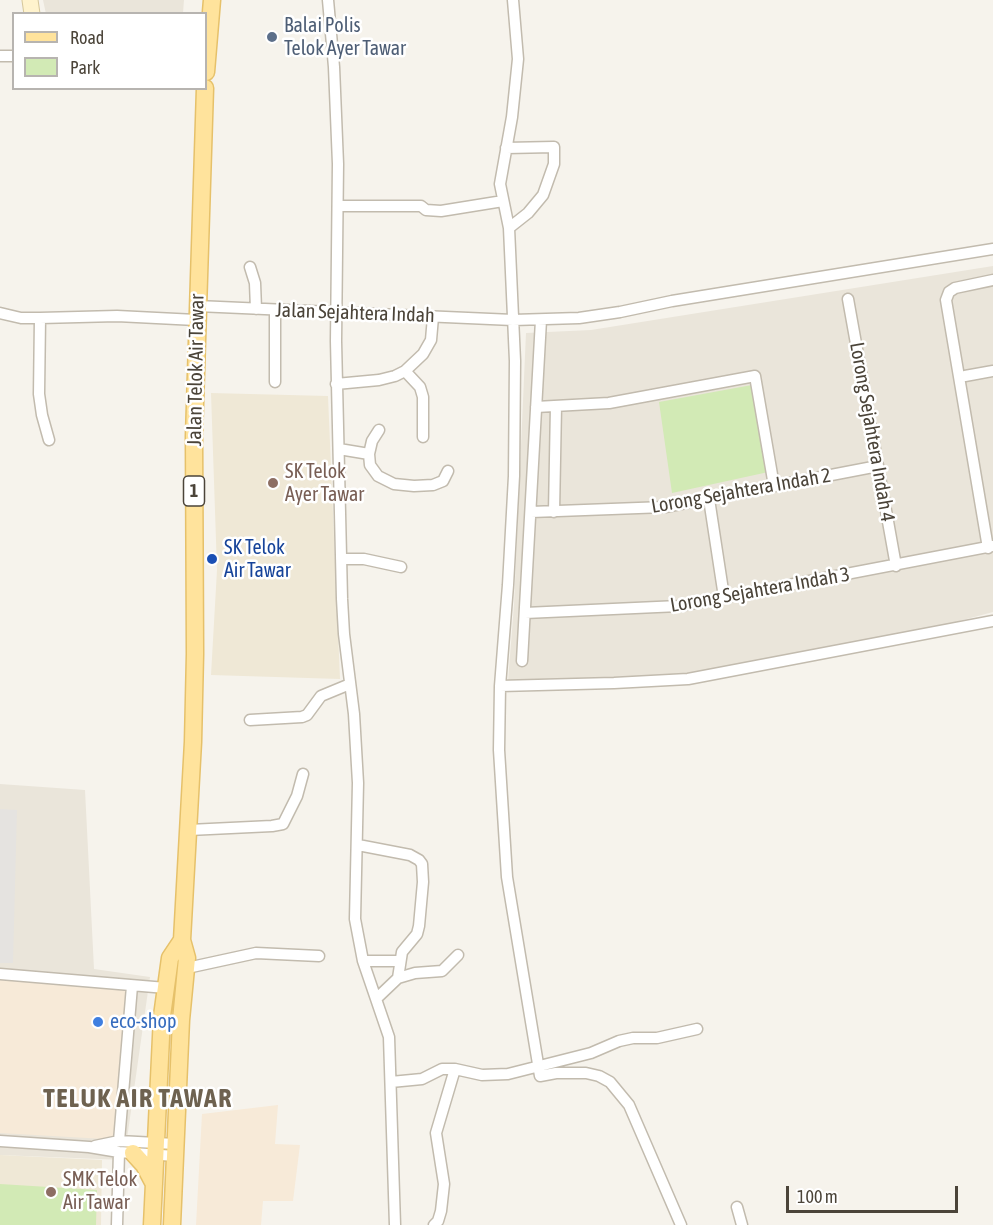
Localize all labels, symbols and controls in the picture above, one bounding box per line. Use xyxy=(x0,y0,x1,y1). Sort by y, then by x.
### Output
legend xyxy=(12,12,207,90)
place label: Balai Polis Telok Ayer Tawar xyxy=(284,14,406,61)
text: Road xyxy=(70,27,104,48)
marker: Balai Polis Telok Ayer Tawar xyxy=(265,30,279,44)
text: Park xyxy=(70,57,100,78)
street label: Jalan Telok Air Tawar xyxy=(183,294,209,446)
street label: Jalan Sejahtera Indah xyxy=(275,298,435,328)
street label: Lorong Sejahtera Indah 4 xyxy=(844,340,900,524)
place label: SK Telok Ayer Tawar xyxy=(285,460,364,507)
street label: Lorong Sejahtera Indah 2 xyxy=(649,463,833,519)
road number: 1 xyxy=(184,476,204,506)
marker: SK Telok Ayer Tawar xyxy=(266,476,280,490)
place label: SK Telok Air Tawar xyxy=(224,536,291,583)
marker: SK Telok Air Tawar xyxy=(205,552,219,566)
street label: Lorong Sejahtera Indah 3 xyxy=(668,562,852,618)
place label: eco-shop xyxy=(110,1010,176,1034)
marker: eco-shop xyxy=(91,1015,105,1029)
district label: TELUK AIR TAWAR xyxy=(43,1083,233,1115)
place label: SMK Telok Air Tawar xyxy=(63,1168,137,1215)
scale bar xyxy=(789,1174,962,1212)
marker: SMK Telok Air Tawar xyxy=(44,1185,58,1199)
text: 100 m xyxy=(797,1186,838,1207)

